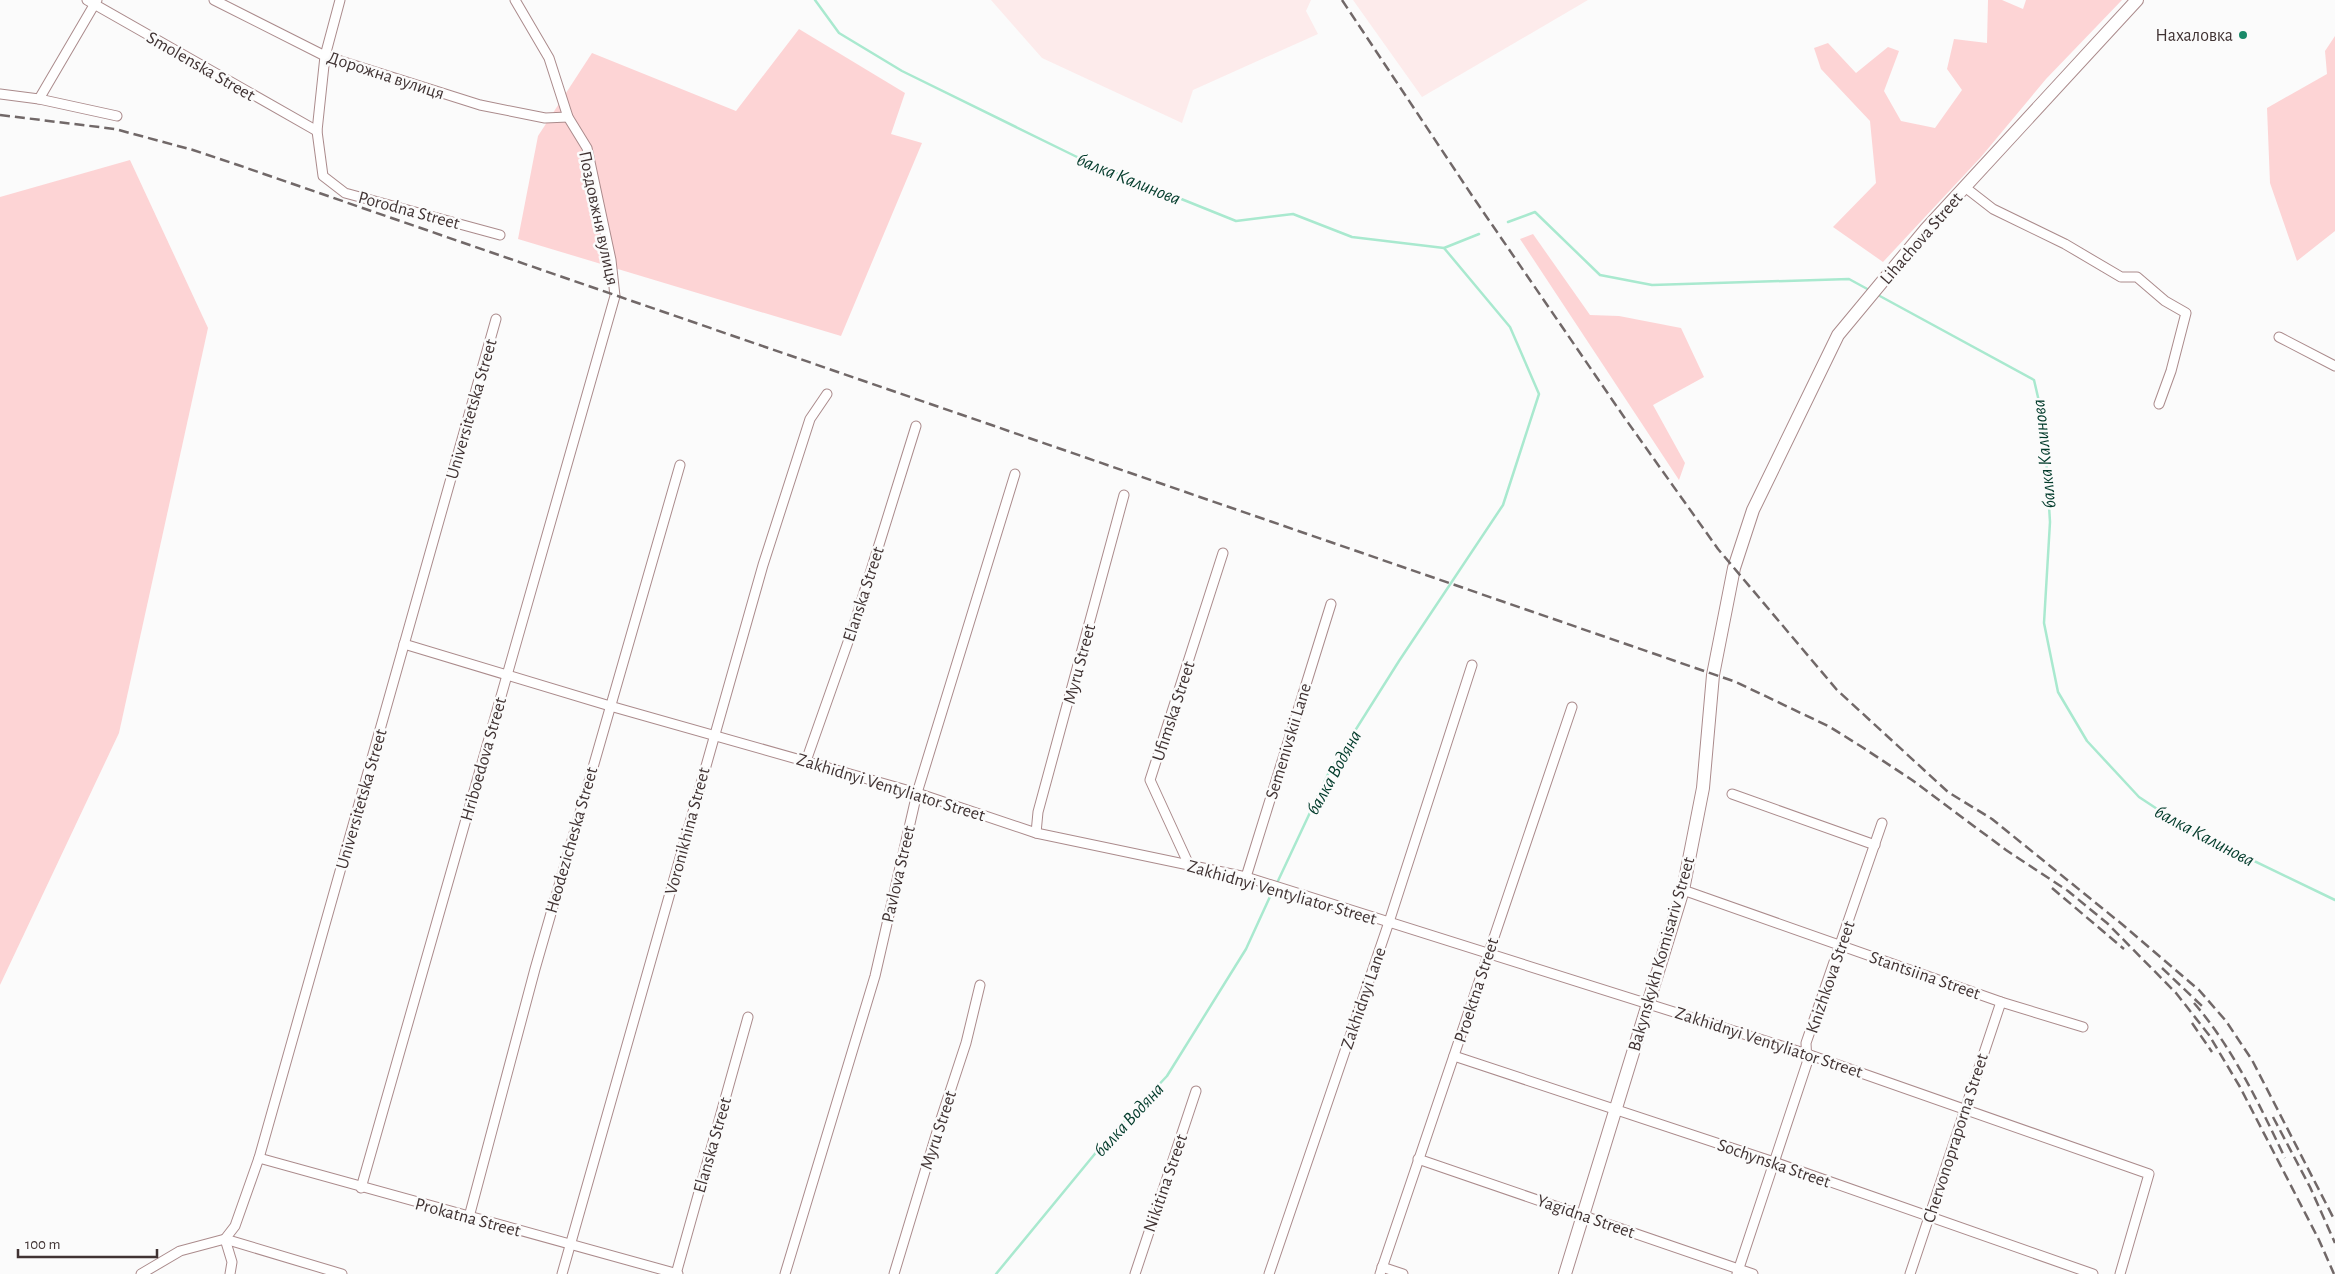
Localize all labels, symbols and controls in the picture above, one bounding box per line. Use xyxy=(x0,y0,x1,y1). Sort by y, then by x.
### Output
place label: Нахаловка xyxy=(2155,27,2233,45)
street label: Smolenska Street xyxy=(143,29,258,105)
marker: Нахаловка xyxy=(2237,29,2249,41)
street label: Дорожна вулиця xyxy=(325,49,446,103)
street label: Поздовжня вулиця xyxy=(575,149,621,287)
water label: балка Калинова xyxy=(1074,150,1183,209)
street label: Porodna Street xyxy=(356,189,462,233)
street label: Lihachova Street xyxy=(1877,189,1967,288)
street label: Universitetska Street xyxy=(443,337,501,481)
water label: балка Калинова xyxy=(2029,398,2060,509)
street label: Elanska Street xyxy=(840,544,888,644)
street label: Myru Street xyxy=(1061,622,1099,706)
street label: Ufimska Street xyxy=(1149,659,1199,763)
street label: Semenivskii Lane xyxy=(1263,681,1315,801)
street label: Hriboedova Street xyxy=(458,695,510,823)
street label: Universitetska Street xyxy=(333,727,391,871)
water label: балка Водяна xyxy=(1303,727,1365,818)
street label: Zakhidnyi Ventyliator Street xyxy=(794,751,987,825)
street label: Heodezicheska Street xyxy=(542,765,602,915)
street label: Voronikhina Street xyxy=(662,765,714,897)
water label: балка Калинова xyxy=(2151,802,2257,870)
street label: Pavlova Street xyxy=(879,824,919,924)
street label: Bakynskykh Komisariv Street xyxy=(1626,855,1698,1053)
street label: Zakhidnyi Ventyliator Street xyxy=(1185,857,1379,929)
street label: Knizhkova Street xyxy=(1803,919,1859,1036)
street label: Proektna Street xyxy=(1452,935,1502,1045)
street label: Zakhidnyi Lane xyxy=(1338,945,1390,1051)
street label: Stantsiina Street xyxy=(1867,949,1983,1003)
street label: Zakhidnyi Ventyliator Street xyxy=(1673,1004,1865,1082)
street label: Chervonopraporna Street xyxy=(1920,1051,1992,1225)
water label: балка Водяна xyxy=(1090,1080,1168,1161)
street label: Myru Street xyxy=(918,1088,960,1172)
street label: Elanska Street xyxy=(691,1095,735,1195)
street label: Nikitina Street xyxy=(1141,1132,1191,1235)
street label: Sochynska Street xyxy=(1715,1136,1833,1192)
street label: Yagidna Street xyxy=(1534,1192,1637,1242)
street label: Prokatna Street xyxy=(413,1195,523,1241)
scale bar xyxy=(18,1226,156,1258)
text: 100 m xyxy=(25,1237,60,1252)

